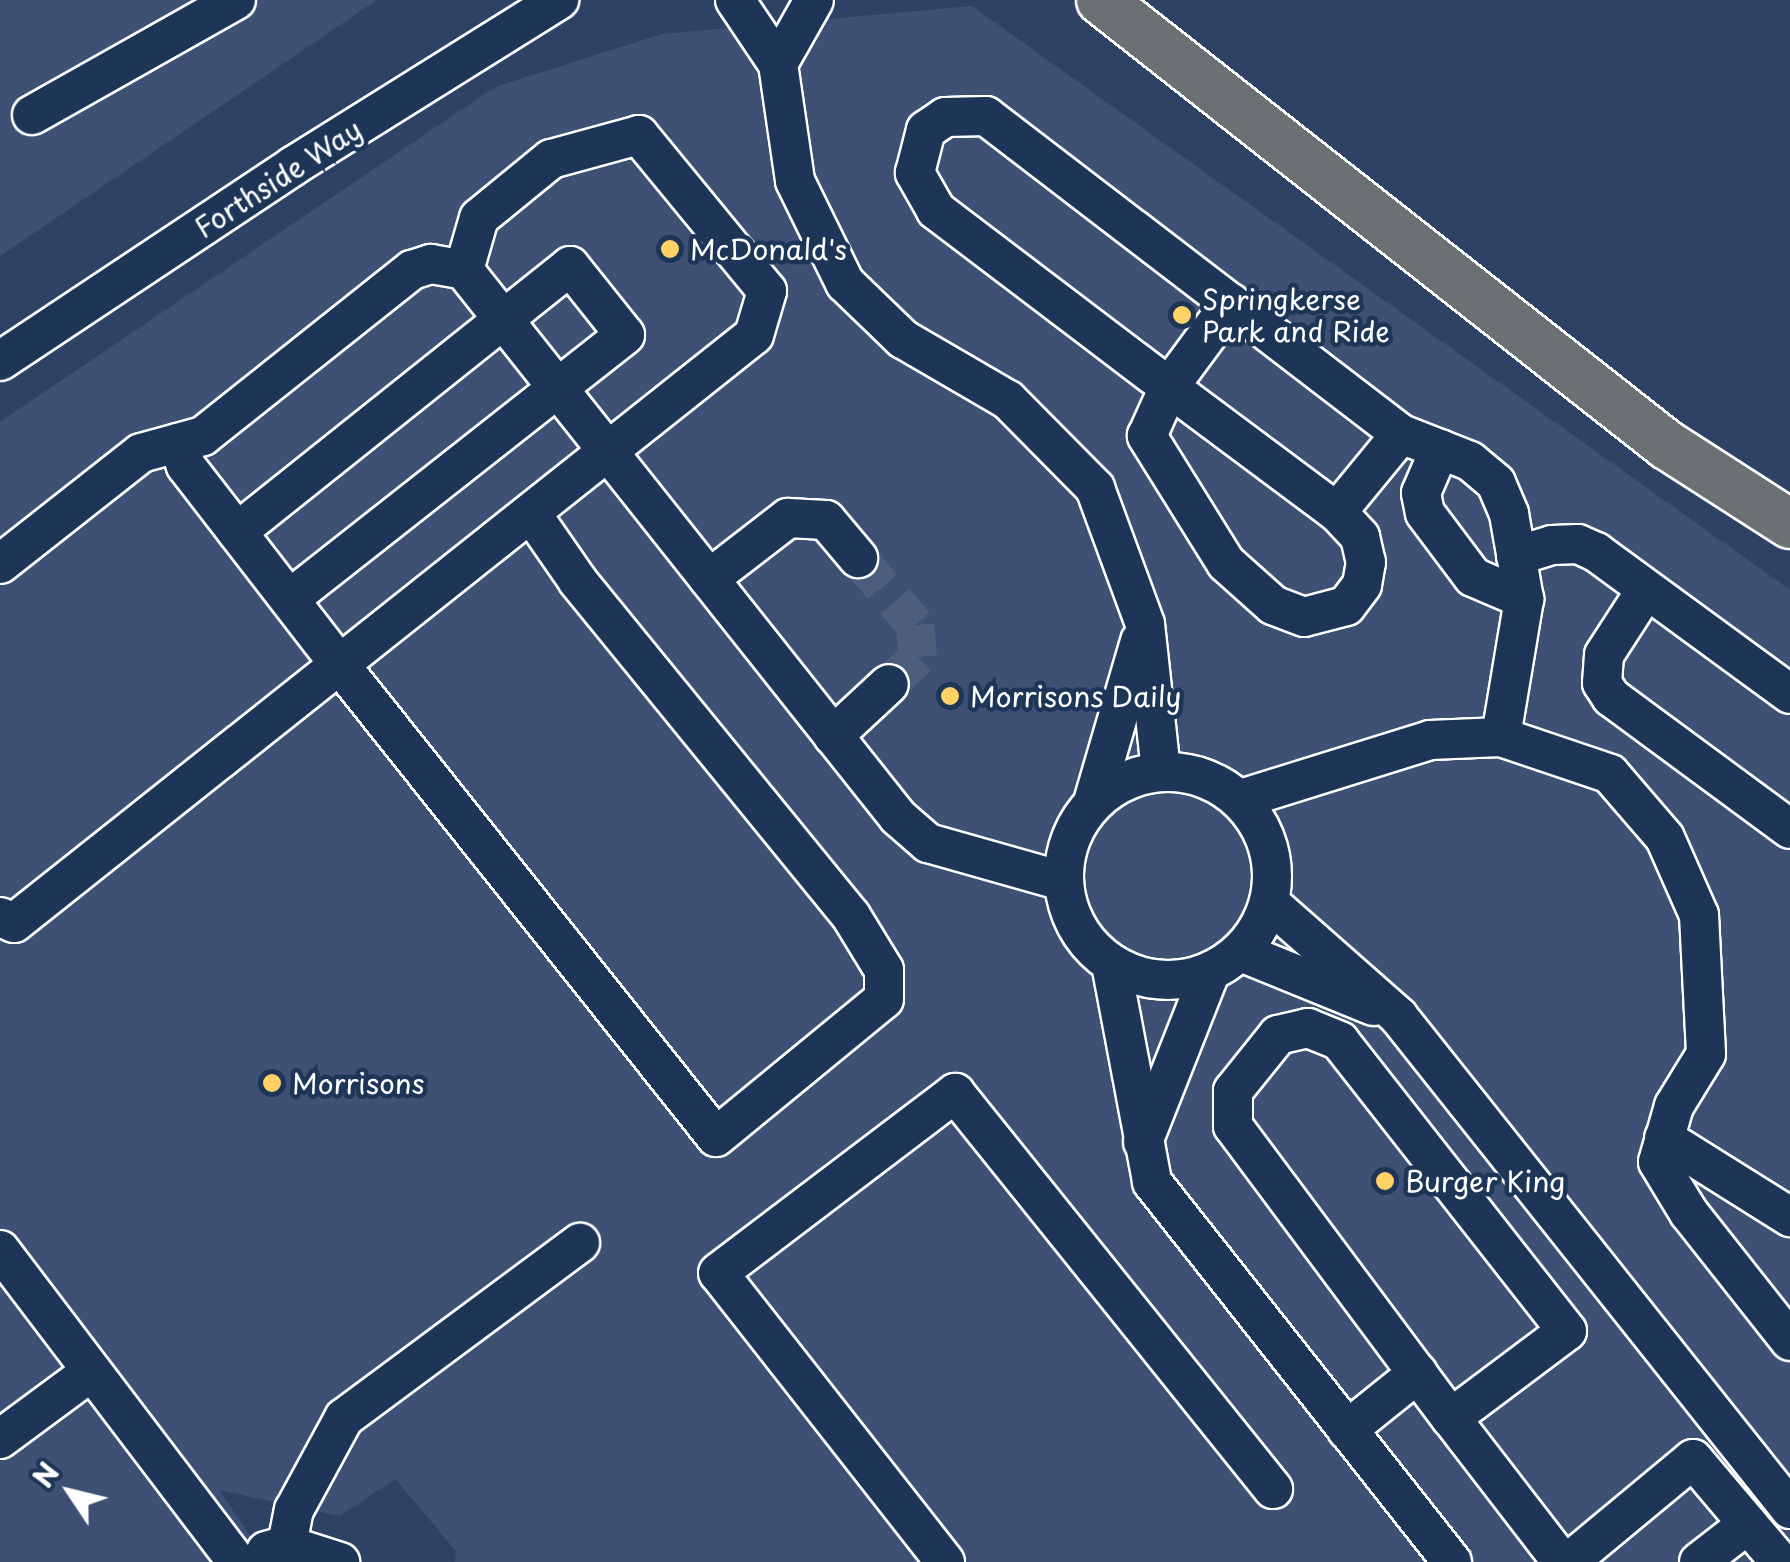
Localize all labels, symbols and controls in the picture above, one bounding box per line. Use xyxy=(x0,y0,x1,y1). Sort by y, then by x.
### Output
street label: Forthside Way xyxy=(188,112,368,244)
place label: McDonald's xyxy=(690,232,847,266)
marker: McDonald's xyxy=(659,238,681,260)
place label: Springkerse Park and Ride xyxy=(1202,282,1392,348)
marker: Springkerse Park and Ride xyxy=(1171,304,1193,326)
place label: Morrisons Daily xyxy=(970,679,1183,713)
marker: Morrisons Daily xyxy=(939,685,961,707)
place label: Morrisons xyxy=(292,1066,424,1100)
marker: Morrisons xyxy=(261,1072,283,1094)
place label: Burger King xyxy=(1405,1164,1564,1198)
marker: Burger King xyxy=(1374,1170,1396,1192)
north arrow xyxy=(20,1442,120,1542)
text: N xyxy=(21,1453,69,1496)

